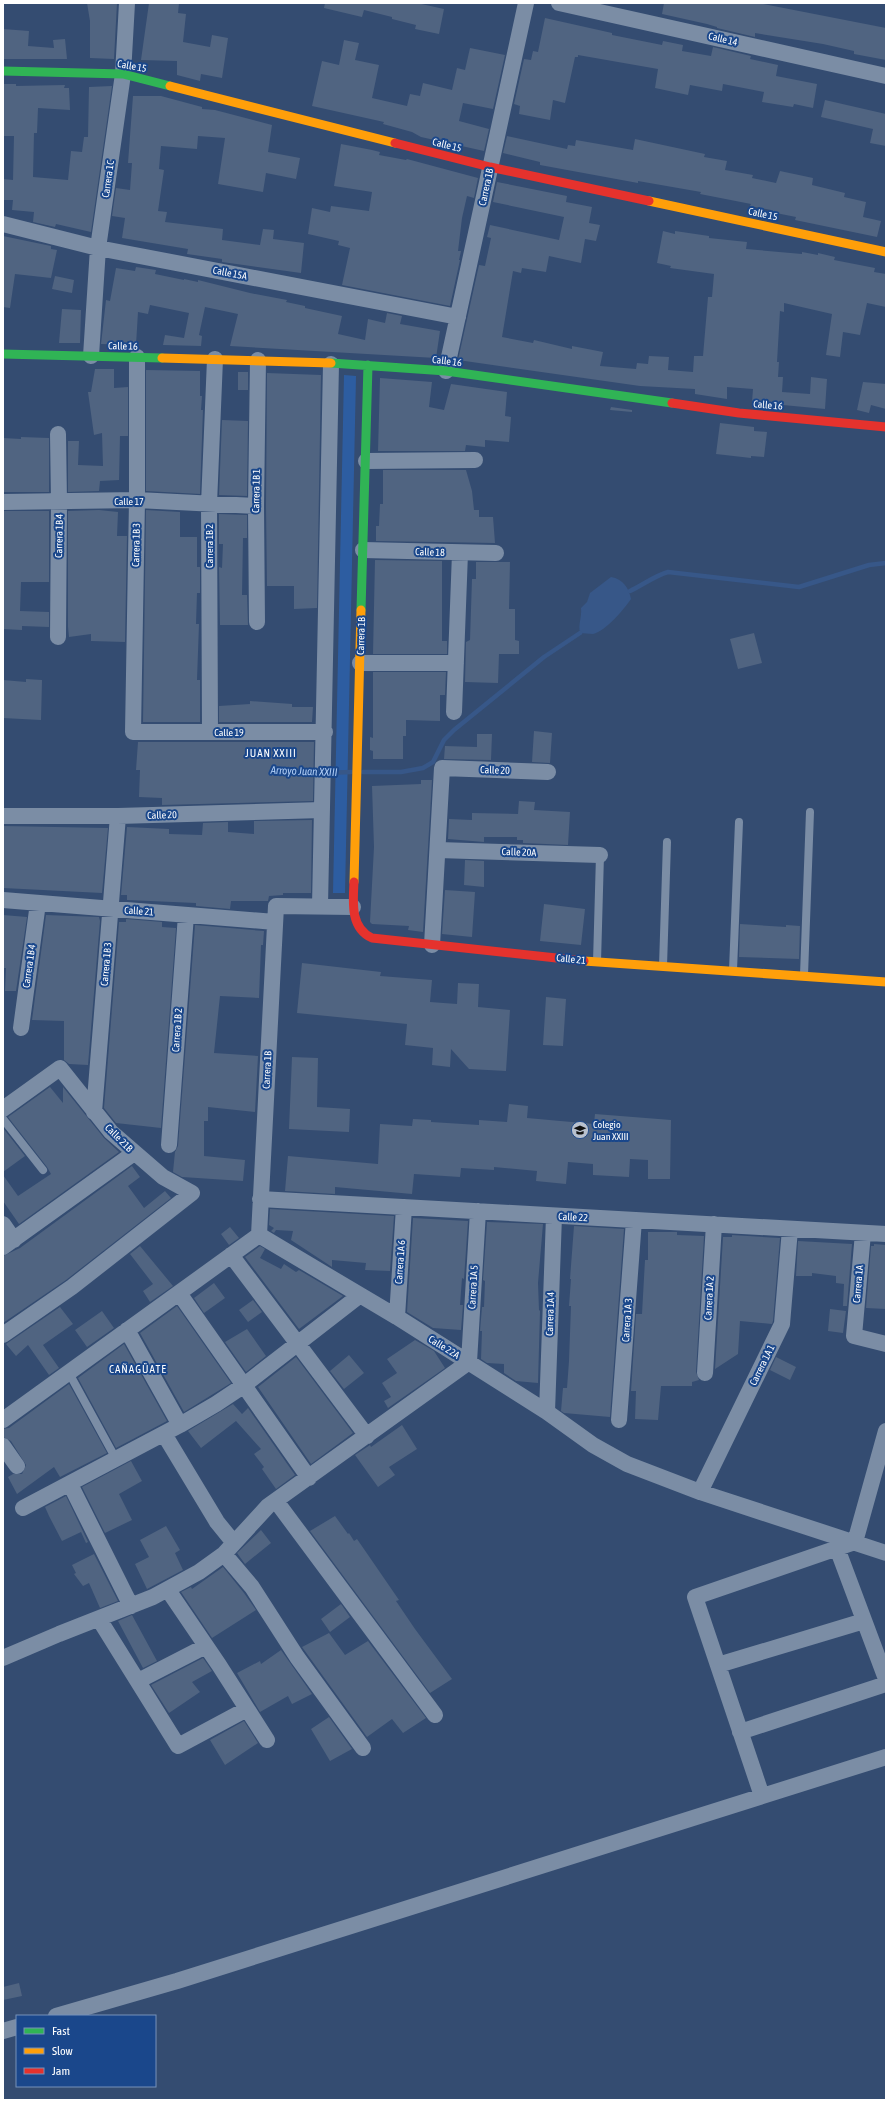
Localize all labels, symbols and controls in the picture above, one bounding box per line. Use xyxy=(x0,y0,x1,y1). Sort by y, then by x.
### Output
street label: Calle 14 xyxy=(707,30,739,48)
street label: Calle 15 xyxy=(116,58,148,74)
street label: Calle 15 xyxy=(431,136,463,154)
street label: Carrera 1C xyxy=(100,159,116,198)
street label: Carrera 1B xyxy=(477,167,495,207)
street label: Calle 15 xyxy=(747,206,779,223)
street label: Calle 15A xyxy=(212,264,248,282)
street label: Calle 16 xyxy=(108,340,138,352)
street label: Calle 16 xyxy=(432,354,463,368)
street label: Calle 16 xyxy=(753,398,784,412)
street label: Carrera 1B 1 xyxy=(250,469,262,513)
street label: Calle 17 xyxy=(114,496,144,507)
street label: Carrera 1B 4 xyxy=(53,514,65,558)
street label: Carrera 1B 3 xyxy=(130,523,142,567)
street label: Carrera 1B 2 xyxy=(204,524,215,568)
street label: Calle 18 xyxy=(415,546,445,558)
street label: Carrera 1B xyxy=(355,617,367,655)
street label: Calle 19 xyxy=(214,727,244,738)
district label: JUAN XXIII xyxy=(245,747,297,759)
water label: Arroyo Juan XXIII xyxy=(269,764,338,778)
street label: Calle 20 xyxy=(480,764,510,776)
street label: Calle 20 xyxy=(147,809,177,821)
street label: Calle 20A xyxy=(502,846,537,858)
street label: Calle 21 xyxy=(124,904,154,918)
street label: Carrera 1B 3 xyxy=(99,941,113,986)
street label: Carrera 1B 4 xyxy=(21,943,38,988)
street label: Calle 21 xyxy=(556,952,587,966)
street label: Carrera 1B 2 xyxy=(170,1007,184,1052)
street label: Carrera 1B xyxy=(261,1051,273,1089)
place label: Colegio Juan XXIII xyxy=(593,1119,629,1142)
school or university icon: Colegio Juan XXIII xyxy=(570,1120,590,1140)
street label: Calle 21B xyxy=(103,1122,135,1154)
street label: Calle 22 xyxy=(558,1211,588,1223)
street label: Carrera 1A 6 xyxy=(393,1239,407,1284)
street label: Carrera 1A 5 xyxy=(466,1264,480,1309)
street label: Carrera 1A xyxy=(851,1265,865,1303)
street label: Carrera 1A 2 xyxy=(702,1275,716,1320)
street label: Carrera 1A 4 xyxy=(544,1292,556,1336)
street label: Carrera 1A 3 xyxy=(620,1297,634,1342)
street label: Calle 22A xyxy=(426,1333,462,1361)
street label: Carrera 1A 1 xyxy=(747,1343,777,1387)
district label: CAÑAGÜATE xyxy=(109,1363,167,1375)
legend xyxy=(16,2015,156,2087)
text: Fast xyxy=(52,2024,70,2038)
text: Slow xyxy=(52,2044,73,2058)
text: Jam xyxy=(52,2064,70,2078)

